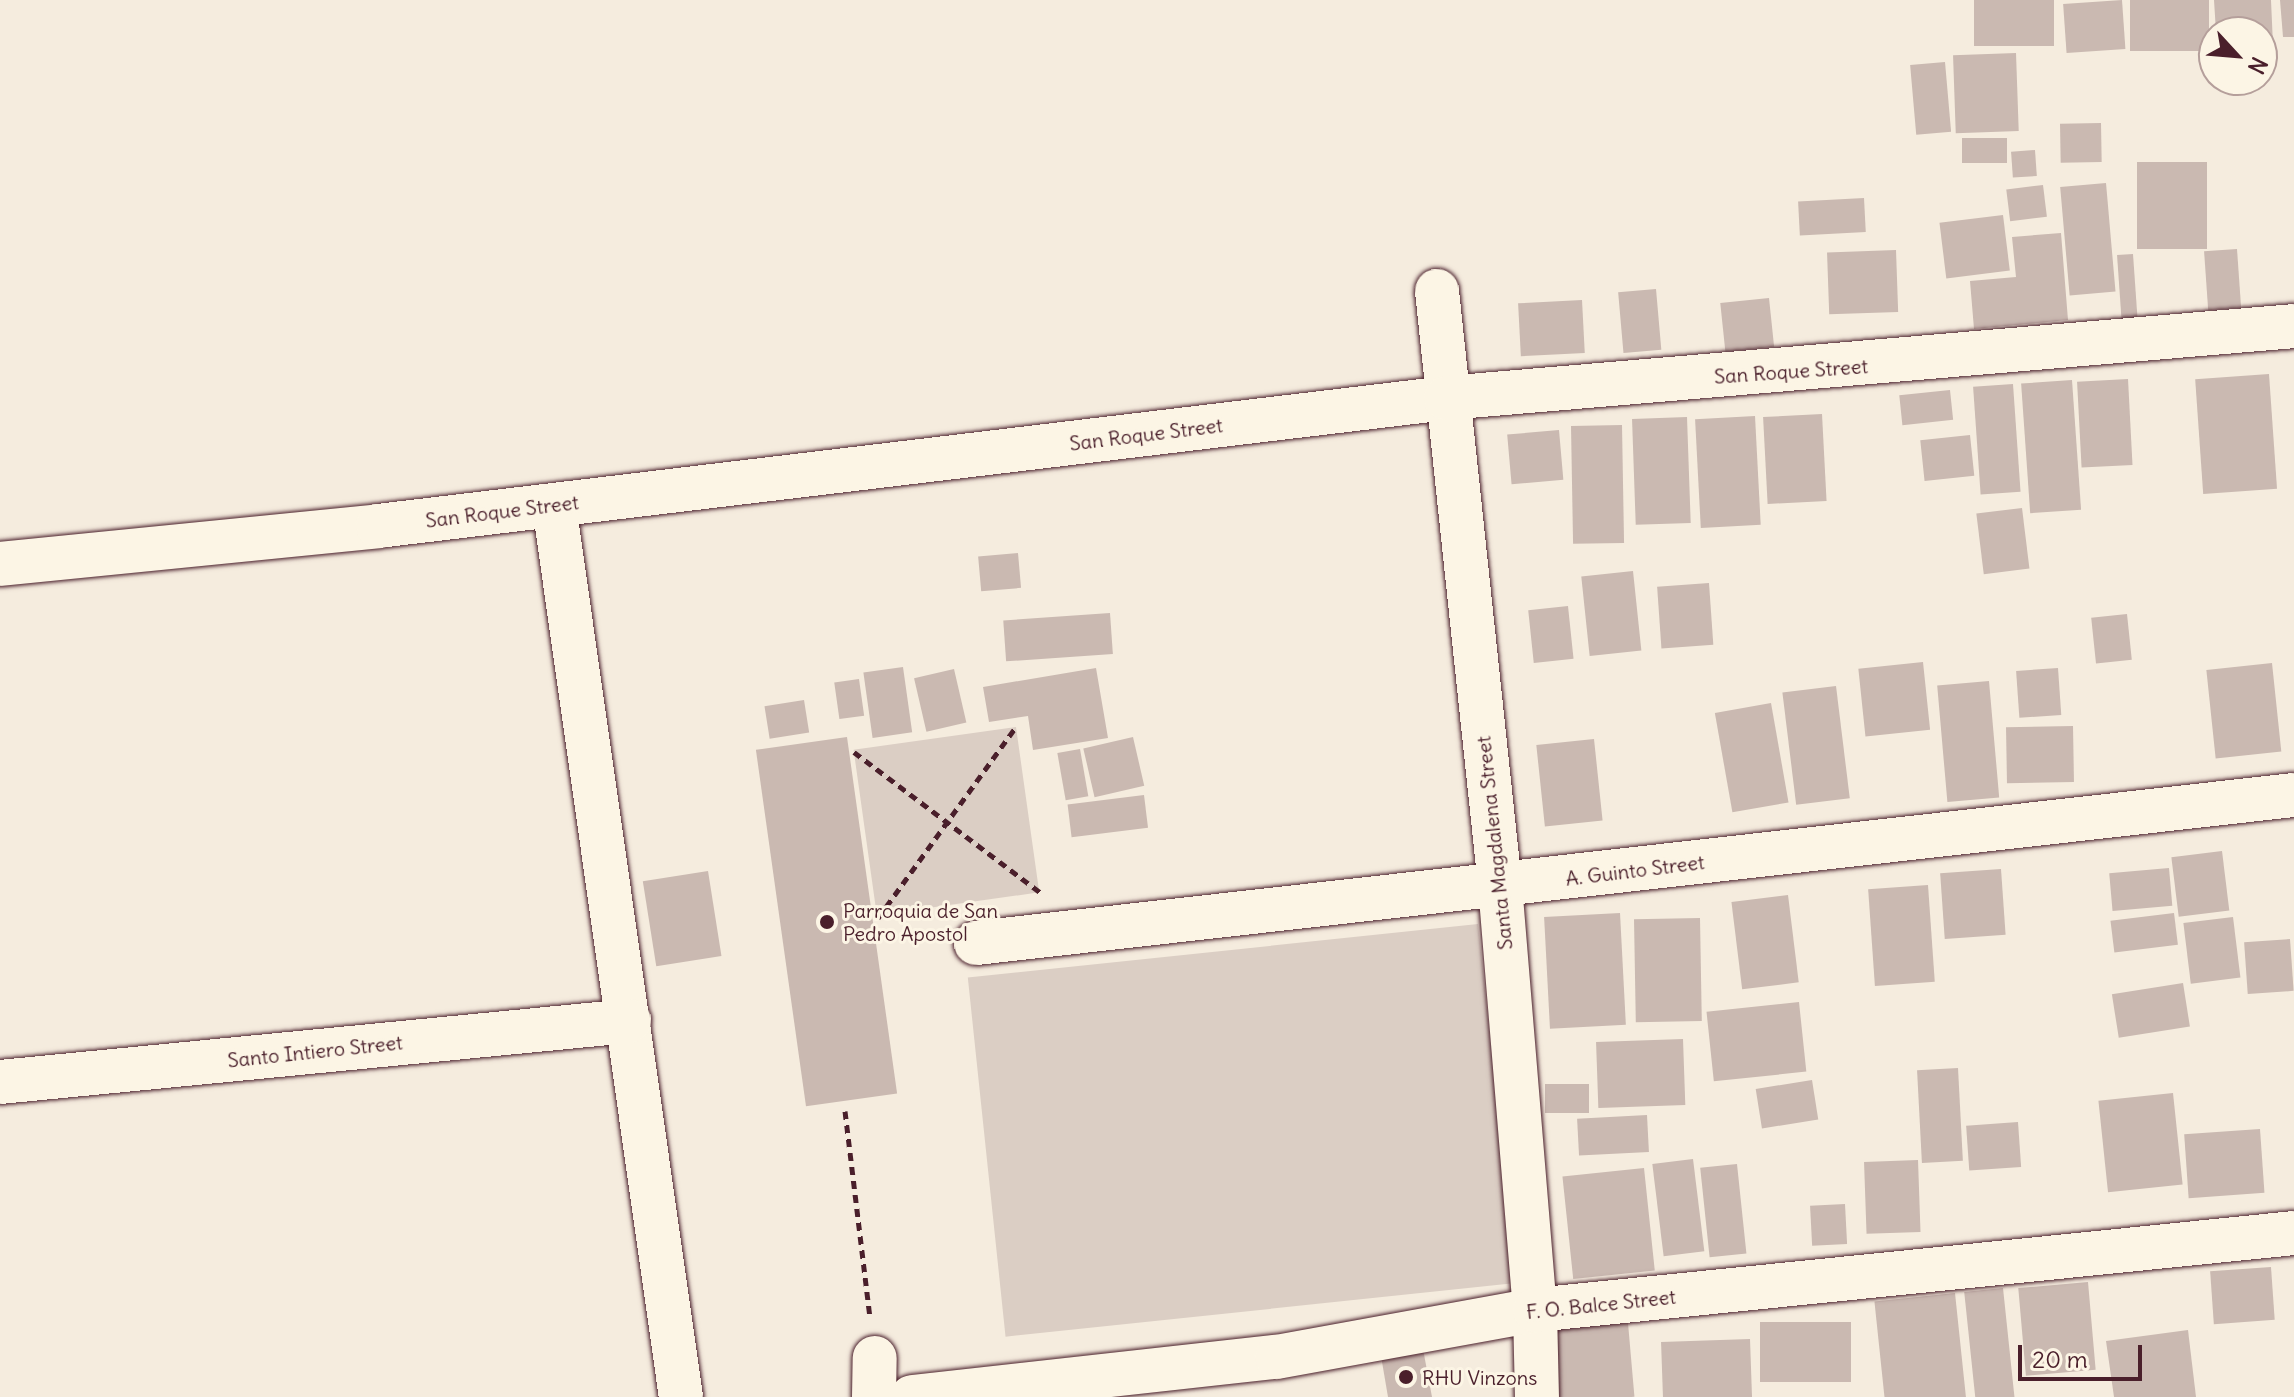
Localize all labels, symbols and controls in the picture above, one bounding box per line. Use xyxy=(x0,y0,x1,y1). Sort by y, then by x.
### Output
north arrow xyxy=(2198,16,2278,96)
text: N xyxy=(2242,53,2274,79)
street label: San Roque Street xyxy=(1713,354,1869,388)
street label: San Roque Street xyxy=(1068,413,1224,455)
street label: San Roque Street xyxy=(424,490,580,532)
street label: Santa Magdalena Street xyxy=(1471,735,1517,951)
street label: A. Guinto Street xyxy=(1564,850,1706,890)
place label: Parroquia de San Pedro Apostol xyxy=(843,898,998,945)
marker: Parroquia de San Pedro Apostol xyxy=(818,913,836,931)
street label: Santo Intiero Street xyxy=(226,1030,404,1072)
street label: F. O. Balce Street xyxy=(1525,1284,1677,1324)
scale bar xyxy=(2022,1329,2146,1379)
text: 20 m xyxy=(2032,1344,2088,1374)
place label: RHU Vinzons xyxy=(1422,1365,1537,1389)
marker: RHU Vinzons xyxy=(1397,1368,1415,1386)

